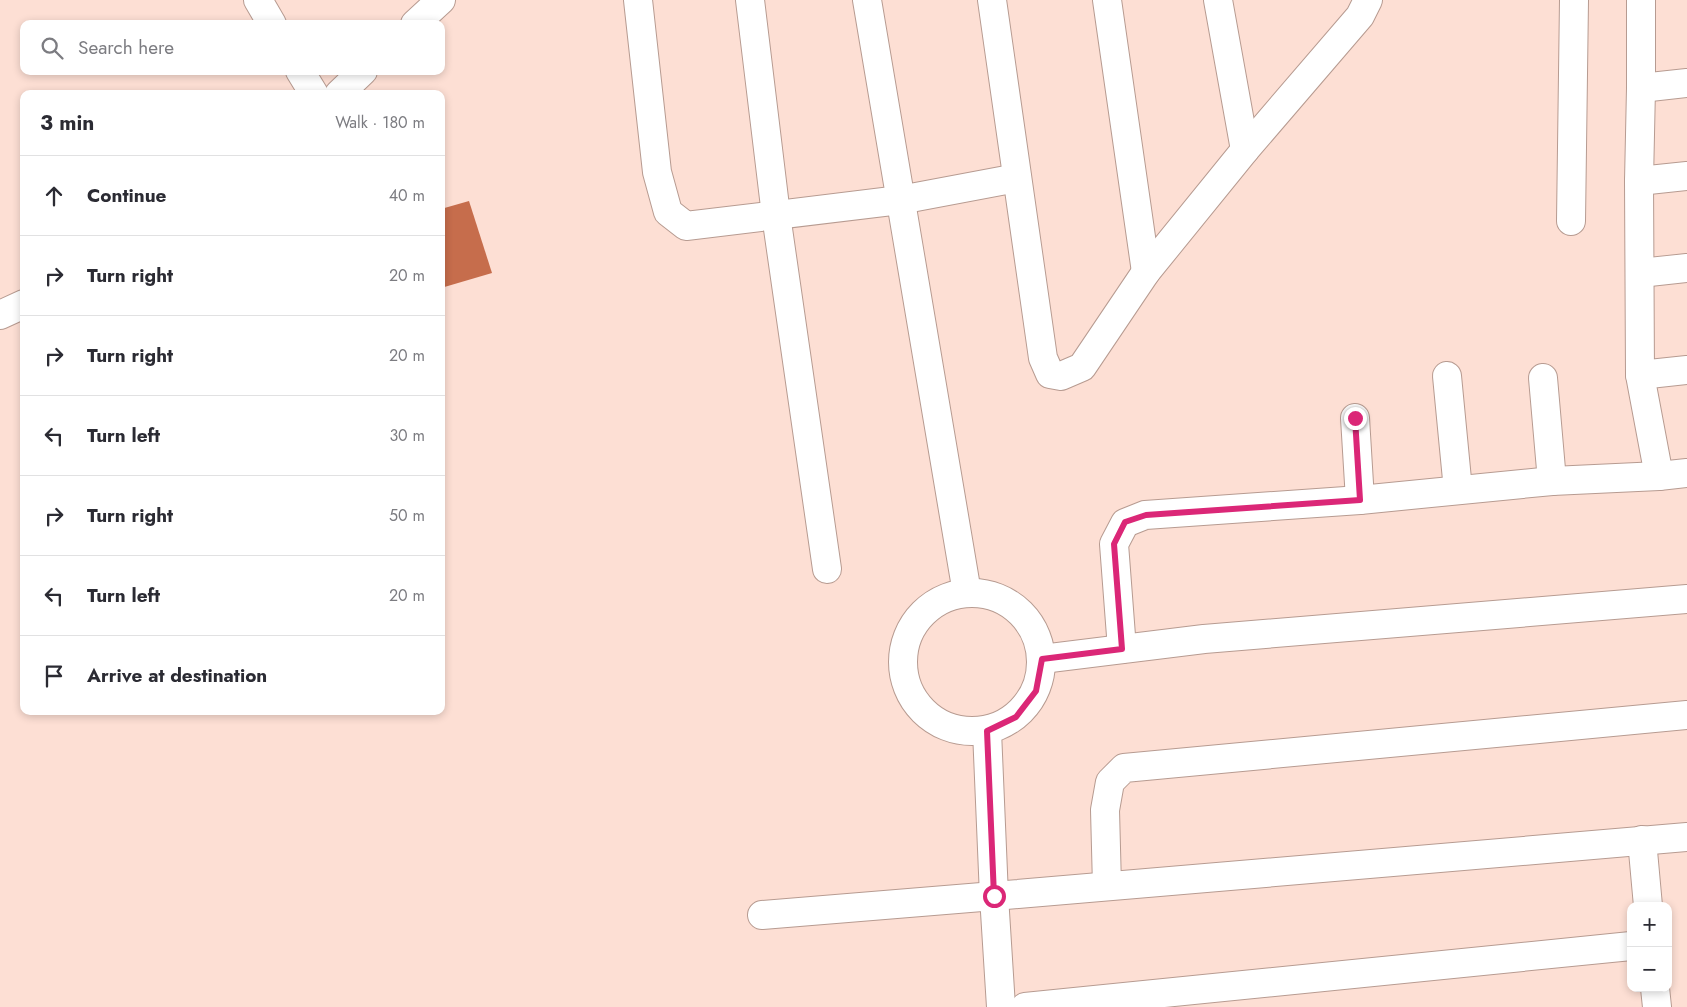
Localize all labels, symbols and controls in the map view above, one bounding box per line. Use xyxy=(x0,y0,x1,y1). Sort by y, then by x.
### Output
search box xyxy=(20,20,445,75)
icon: search xyxy=(38,34,66,62)
text: Search here xyxy=(78,34,174,61)
text: 3 min xyxy=(40,108,94,138)
text: Walk · 180 m xyxy=(335,111,425,134)
icon: ahead xyxy=(40,182,68,210)
text: Continue xyxy=(87,182,166,209)
text: 40 m xyxy=(389,184,425,207)
icon: right xyxy=(40,262,68,290)
text: Turn right xyxy=(87,262,173,289)
text: 20 m xyxy=(389,264,425,287)
icon: right xyxy=(40,342,68,370)
text: Turn right xyxy=(87,342,173,369)
text: 20 m xyxy=(389,344,425,367)
route end xyxy=(1344,407,1367,430)
icon: left xyxy=(40,422,68,450)
text: Turn left xyxy=(87,422,160,449)
text: 30 m xyxy=(389,424,425,447)
icon: right xyxy=(40,502,68,530)
text: Turn right xyxy=(87,502,173,529)
text: 50 m xyxy=(389,504,425,527)
icon: left xyxy=(40,582,68,610)
text: Turn left xyxy=(87,582,160,609)
text: 20 m xyxy=(389,584,425,607)
icon: arrive xyxy=(40,662,68,690)
text: Arrive at destination xyxy=(87,662,267,689)
route start xyxy=(983,885,1006,908)
map controls xyxy=(1627,902,1672,992)
button: + xyxy=(1627,902,1672,947)
button: − xyxy=(1627,947,1672,992)

